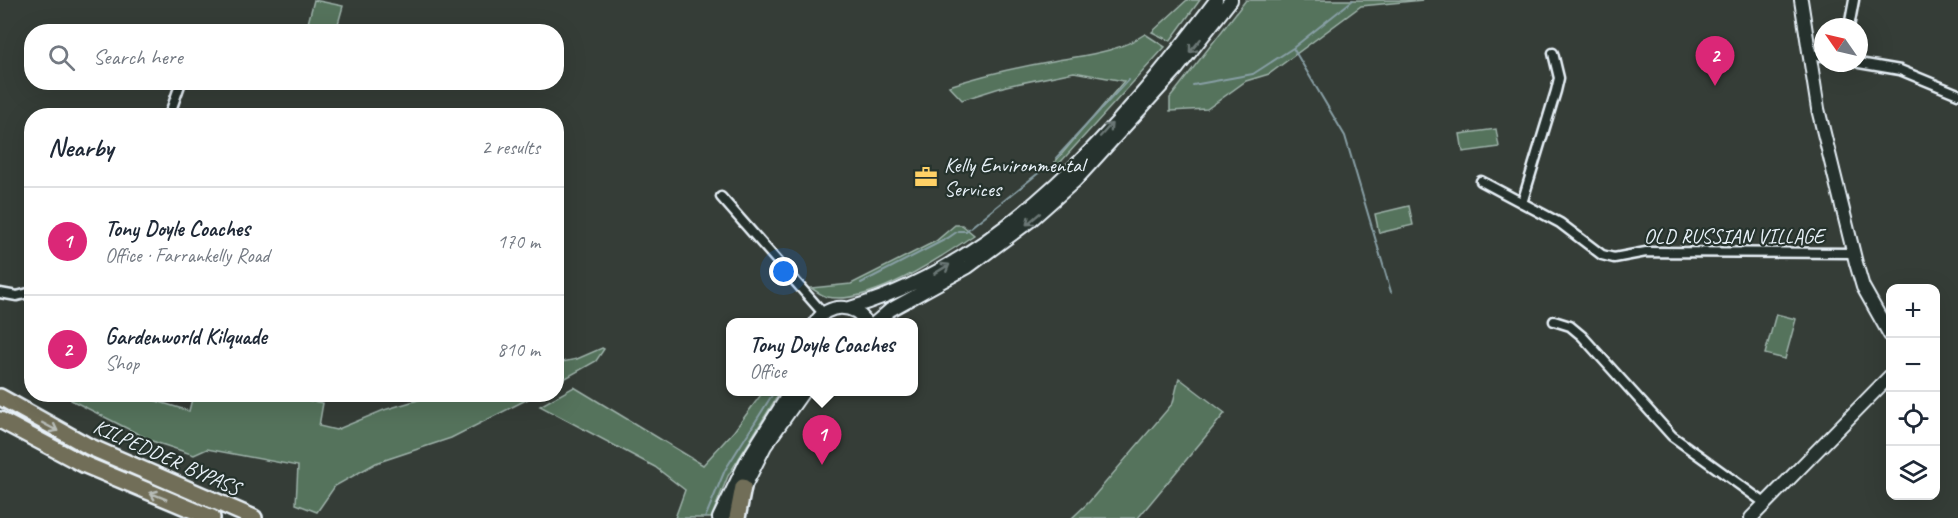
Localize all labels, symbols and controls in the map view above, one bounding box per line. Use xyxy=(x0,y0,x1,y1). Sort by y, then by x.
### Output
north arrow xyxy=(1814,18,1868,72)
search box xyxy=(24,24,564,90)
pin: 2 xyxy=(1696,36,1734,86)
one-way arrow xyxy=(1188,38,1202,53)
icon: search xyxy=(45,41,78,74)
text: Search here xyxy=(93,43,183,71)
one-way arrow xyxy=(1099,123,1113,138)
text: Nearby xyxy=(48,131,113,164)
text: 2 results xyxy=(481,135,540,160)
place label: Kelly Environmental Services xyxy=(944,152,1088,202)
office icon: Kelly Environmental Services xyxy=(913,164,939,190)
one-way arrow xyxy=(1025,212,1041,225)
text: Tony Doyle Coaches xyxy=(105,215,250,243)
street label: OLD RUSSIAN VILLAGE xyxy=(1644,223,1827,249)
text: 1 xyxy=(63,229,72,254)
text: 170 m xyxy=(497,229,540,254)
text: Office · Farrankelly Road xyxy=(105,243,269,268)
your location xyxy=(769,257,798,286)
one-way arrow xyxy=(933,262,950,274)
map controls xyxy=(1886,284,1940,500)
button: + xyxy=(1886,284,1940,338)
popup xyxy=(726,318,918,396)
text: Gardenworld Kilquade xyxy=(105,323,267,351)
text: Tony Doyle Coaches xyxy=(750,331,894,359)
text: 2 xyxy=(63,337,72,362)
text: 810 m xyxy=(497,337,540,362)
button: − xyxy=(1886,338,1940,392)
text: Shop xyxy=(105,351,139,376)
text: Office xyxy=(750,359,786,384)
button: locate xyxy=(1886,392,1940,446)
street label: KILPEDDER BYPASS xyxy=(90,413,247,502)
pin: 1 xyxy=(802,416,842,465)
one-way arrow xyxy=(41,422,59,433)
button: layers xyxy=(1886,446,1940,500)
one-way arrow xyxy=(149,490,167,501)

